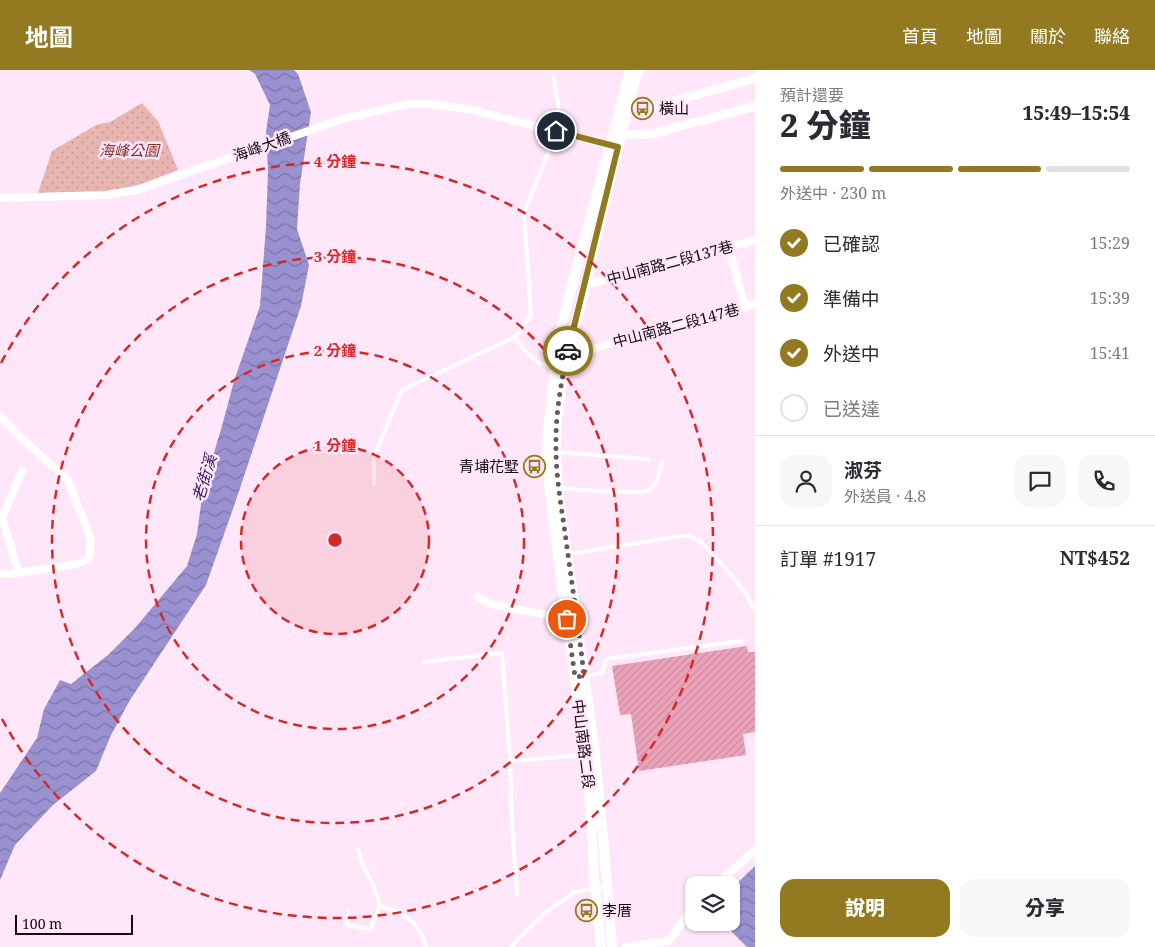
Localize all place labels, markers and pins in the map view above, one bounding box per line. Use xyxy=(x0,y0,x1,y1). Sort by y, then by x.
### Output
bus stop icon: 橫山 xyxy=(631,97,655,121)
place label: 橫山 xyxy=(659,98,689,118)
pin xyxy=(535,110,577,152)
bus stop icon: 青埔花墅 xyxy=(523,455,547,479)
place label: 青埔花墅 xyxy=(459,456,519,476)
centre of rings xyxy=(326,531,344,549)
pin xyxy=(546,598,588,640)
bus stop icon: 李厝 xyxy=(574,899,598,923)
place label: 李厝 xyxy=(602,900,632,920)

